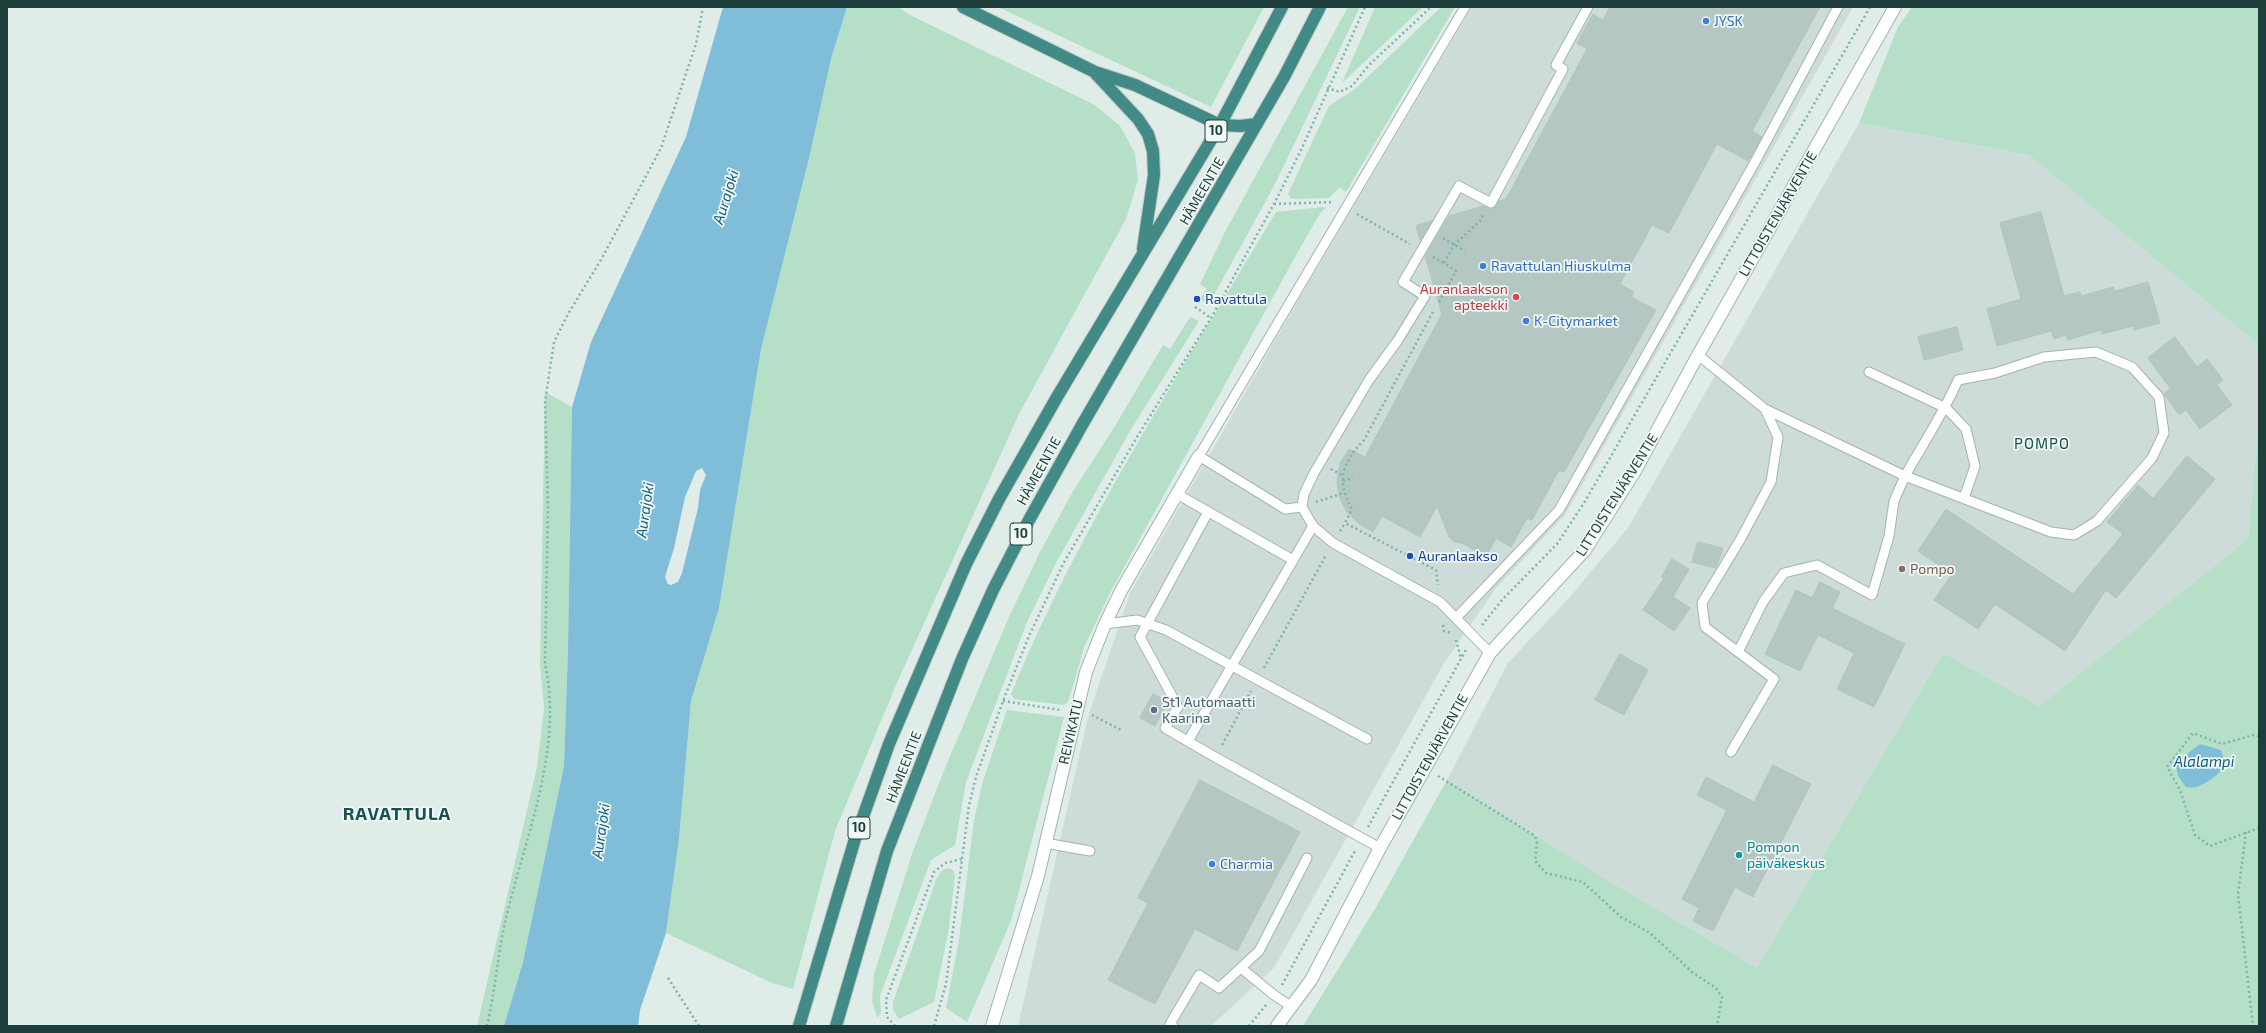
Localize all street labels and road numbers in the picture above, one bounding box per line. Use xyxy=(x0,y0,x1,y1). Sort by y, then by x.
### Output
road number: 10 xyxy=(1205,120,1227,142)
street label: LITTOISTENJÄRVENTIE xyxy=(1735,148,1821,280)
street label: HÄMEENTIE xyxy=(1176,154,1228,228)
street label: LITTOISTENJÄRVENTIE xyxy=(1572,431,1662,559)
street label: HÄMEENTIE xyxy=(1013,434,1065,508)
road number: 10 xyxy=(1010,523,1032,545)
street label: LITTOISTENJÄRVENTIE xyxy=(1388,691,1472,823)
street label: REIVIKATU xyxy=(1055,698,1087,766)
street label: HÄMEENTIE xyxy=(883,729,925,805)
road number: 10 xyxy=(848,817,870,839)

